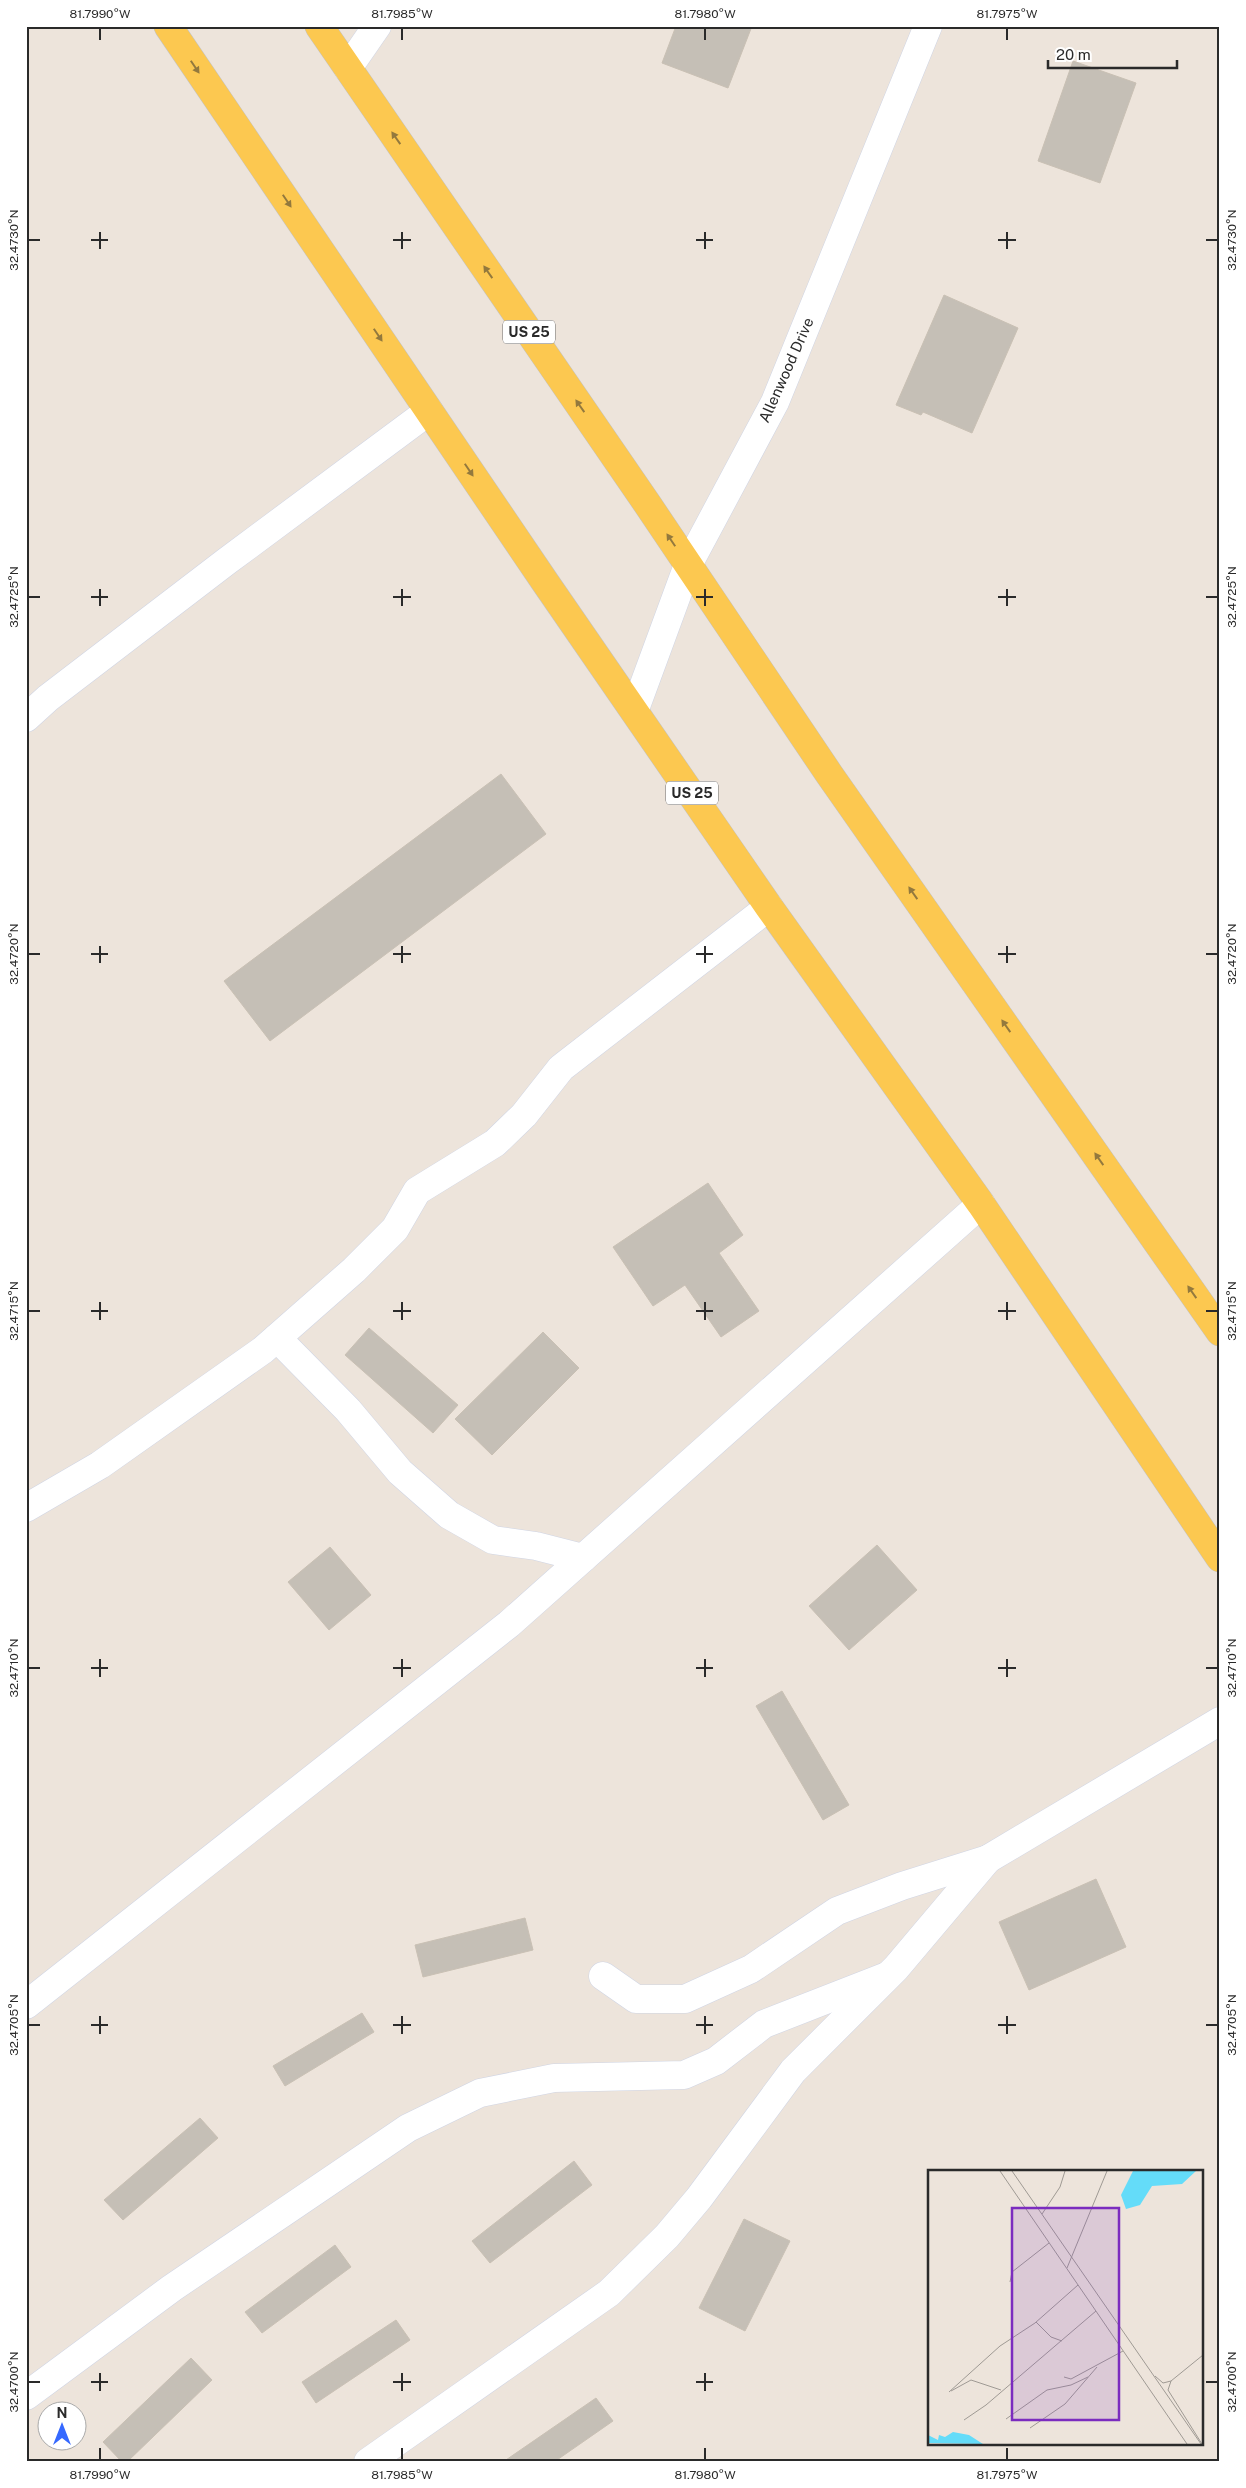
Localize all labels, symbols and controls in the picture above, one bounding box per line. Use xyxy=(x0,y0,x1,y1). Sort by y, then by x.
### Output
text: 81.7990°W xyxy=(70,7,131,21)
text: 81.7985°W xyxy=(371,7,433,21)
text: 81.7980°W xyxy=(674,7,736,21)
text: 81.7975°W xyxy=(977,7,1038,21)
scale bar xyxy=(1048,38,1177,70)
text: 20 m xyxy=(1056,46,1091,63)
one-way arrow xyxy=(191,60,200,73)
one-way arrow xyxy=(391,131,401,145)
one-way arrow xyxy=(282,194,292,208)
text: 32.4730°N xyxy=(7,209,21,271)
text: 32.4730°N xyxy=(1225,209,1239,271)
one-way arrow xyxy=(483,265,493,279)
street label: Allenwood Drive xyxy=(755,315,817,425)
road number: US 25 xyxy=(503,321,555,344)
one-way arrow xyxy=(373,329,383,342)
one-way arrow xyxy=(575,399,585,413)
one-way arrow xyxy=(464,463,474,477)
one-way arrow xyxy=(667,533,676,547)
text: 32.4725°N xyxy=(7,566,21,628)
text: 32.4725°N xyxy=(1225,566,1239,628)
road number: US 25 xyxy=(666,781,718,804)
one-way arrow xyxy=(908,886,918,900)
text: 32.4720°N xyxy=(7,923,21,985)
text: 32.4720°N xyxy=(1225,923,1239,985)
one-way arrow xyxy=(1001,1019,1011,1033)
one-way arrow xyxy=(1094,1152,1104,1166)
text: 32.4715°N xyxy=(7,1281,21,1341)
text: 32.4715°N xyxy=(1225,1281,1239,1341)
one-way arrow xyxy=(1187,1286,1197,1299)
text: 32.4710°N xyxy=(7,1638,21,1698)
text: 32.4710°N xyxy=(1225,1638,1239,1698)
text: 32.4705°N xyxy=(7,1994,21,2056)
text: 32.4705°N xyxy=(1225,1994,1239,2056)
inset map xyxy=(928,2170,1204,2446)
text: 32.4700°N xyxy=(7,2351,21,2413)
text: 32.4700°N xyxy=(1225,2351,1239,2413)
north arrow xyxy=(38,2400,88,2450)
text: N xyxy=(57,2405,67,2421)
text: 81.7990°W xyxy=(70,2468,131,2482)
text: 81.7985°W xyxy=(371,2468,433,2482)
text: 81.7980°W xyxy=(674,2468,736,2482)
text: 81.7975°W xyxy=(977,2468,1038,2482)

